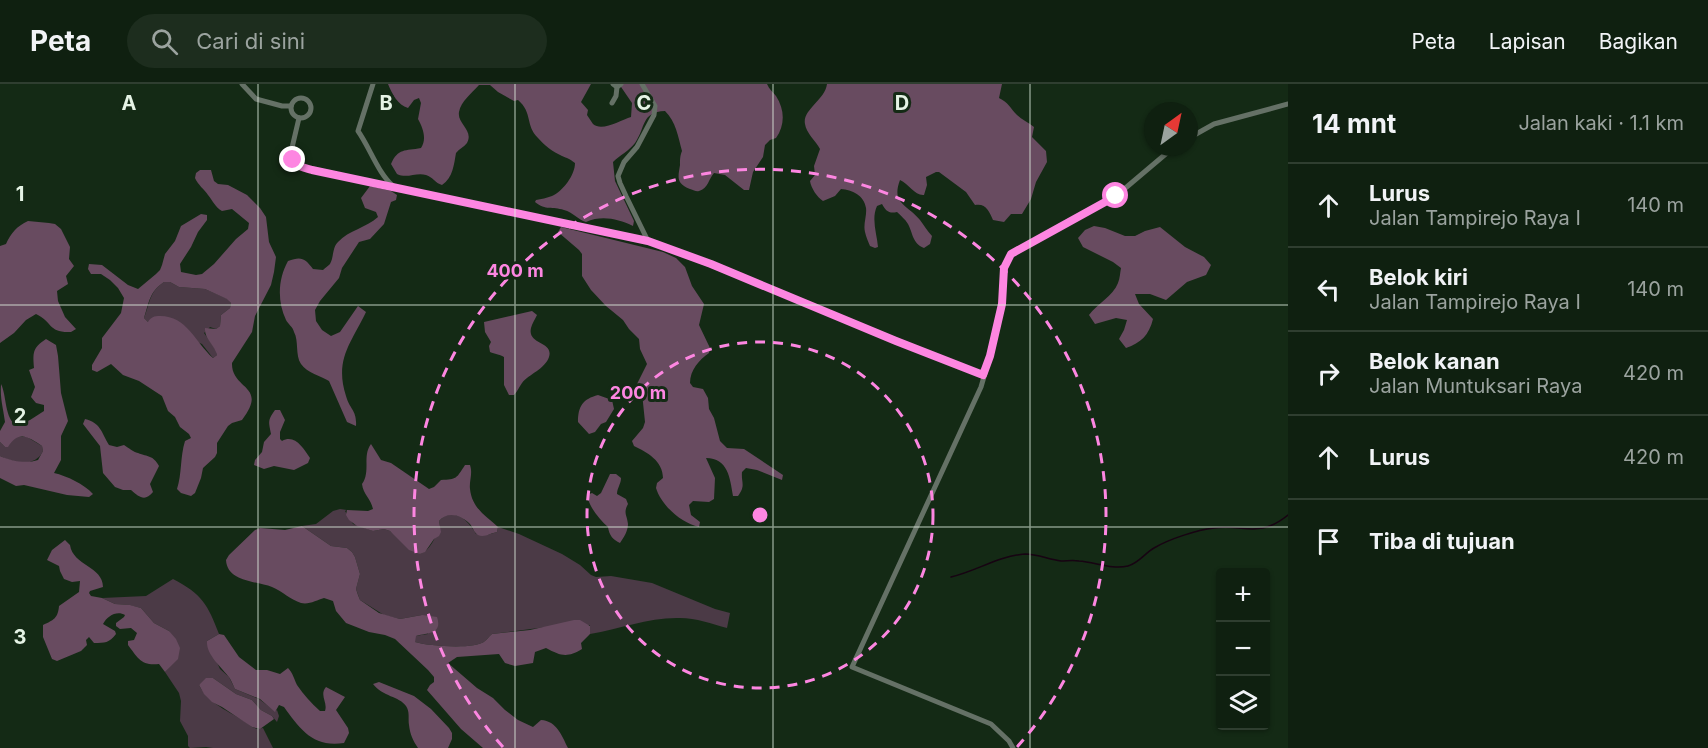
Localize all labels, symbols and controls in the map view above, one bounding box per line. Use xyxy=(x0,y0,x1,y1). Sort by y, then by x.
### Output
search box xyxy=(127,14,547,68)
text: Peta xyxy=(30,24,91,58)
icon: search xyxy=(148,25,181,58)
text: Cari di sini xyxy=(196,28,305,54)
text: Peta xyxy=(1412,29,1456,54)
text: Lapisan xyxy=(1489,29,1566,54)
text: Bagikan xyxy=(1599,29,1678,54)
text: A xyxy=(122,91,137,115)
text: B xyxy=(379,91,393,115)
text: C xyxy=(637,91,651,115)
text: D xyxy=(895,91,909,115)
north arrow xyxy=(1144,102,1198,156)
text: 14 mnt xyxy=(1312,108,1396,139)
text: Jalan kaki · 1.1 km xyxy=(1518,111,1684,135)
route end xyxy=(279,146,305,172)
text: Lurus xyxy=(1369,180,1430,206)
text: 1 xyxy=(16,182,24,206)
route start xyxy=(1102,182,1128,208)
icon: ahead xyxy=(1312,189,1345,222)
text: 140 m xyxy=(1627,193,1684,217)
text: Jalan Tampirejo Raya I xyxy=(1369,206,1581,230)
text: 400 m xyxy=(486,260,544,281)
text: Belok kiri xyxy=(1369,264,1468,290)
icon: left xyxy=(1312,273,1345,306)
text: 140 m xyxy=(1627,277,1684,301)
text: Jalan Tampirejo Raya I xyxy=(1369,290,1581,314)
text: Belok kanan xyxy=(1369,348,1500,374)
icon: right xyxy=(1312,357,1345,390)
text: 420 m xyxy=(1623,361,1684,385)
text: Jalan Muntuksari Raya xyxy=(1369,374,1582,398)
text: 200 m xyxy=(610,382,666,403)
text: 2 xyxy=(14,404,26,428)
icon: ahead xyxy=(1312,441,1345,474)
text: Lurus xyxy=(1369,444,1430,470)
text: 420 m xyxy=(1623,445,1684,469)
centre of rings xyxy=(750,505,770,525)
icon: arrive xyxy=(1312,525,1345,558)
text: Tiba di tujuan xyxy=(1369,528,1515,554)
map controls xyxy=(1216,568,1270,730)
button: + xyxy=(1216,568,1270,622)
button: − xyxy=(1216,622,1270,676)
text: 3 xyxy=(14,625,26,649)
button: layers xyxy=(1216,676,1270,730)

